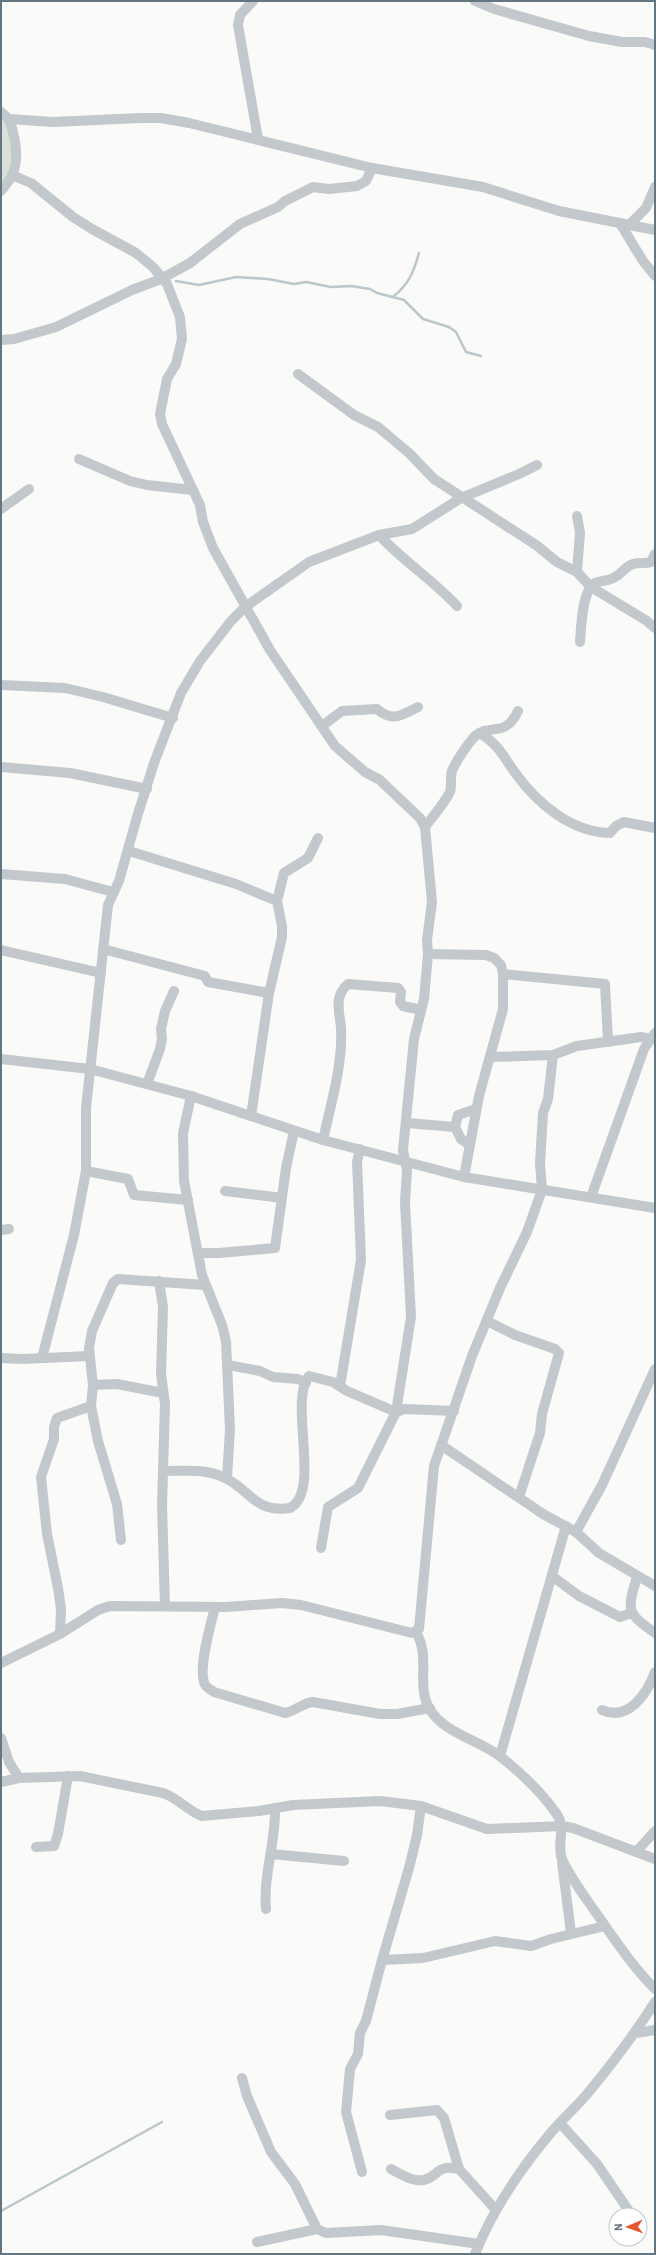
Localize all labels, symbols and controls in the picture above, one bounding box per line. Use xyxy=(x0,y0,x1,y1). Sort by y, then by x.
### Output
north arrow xyxy=(608,2207,648,2247)
text: N xyxy=(611,2223,624,2231)

